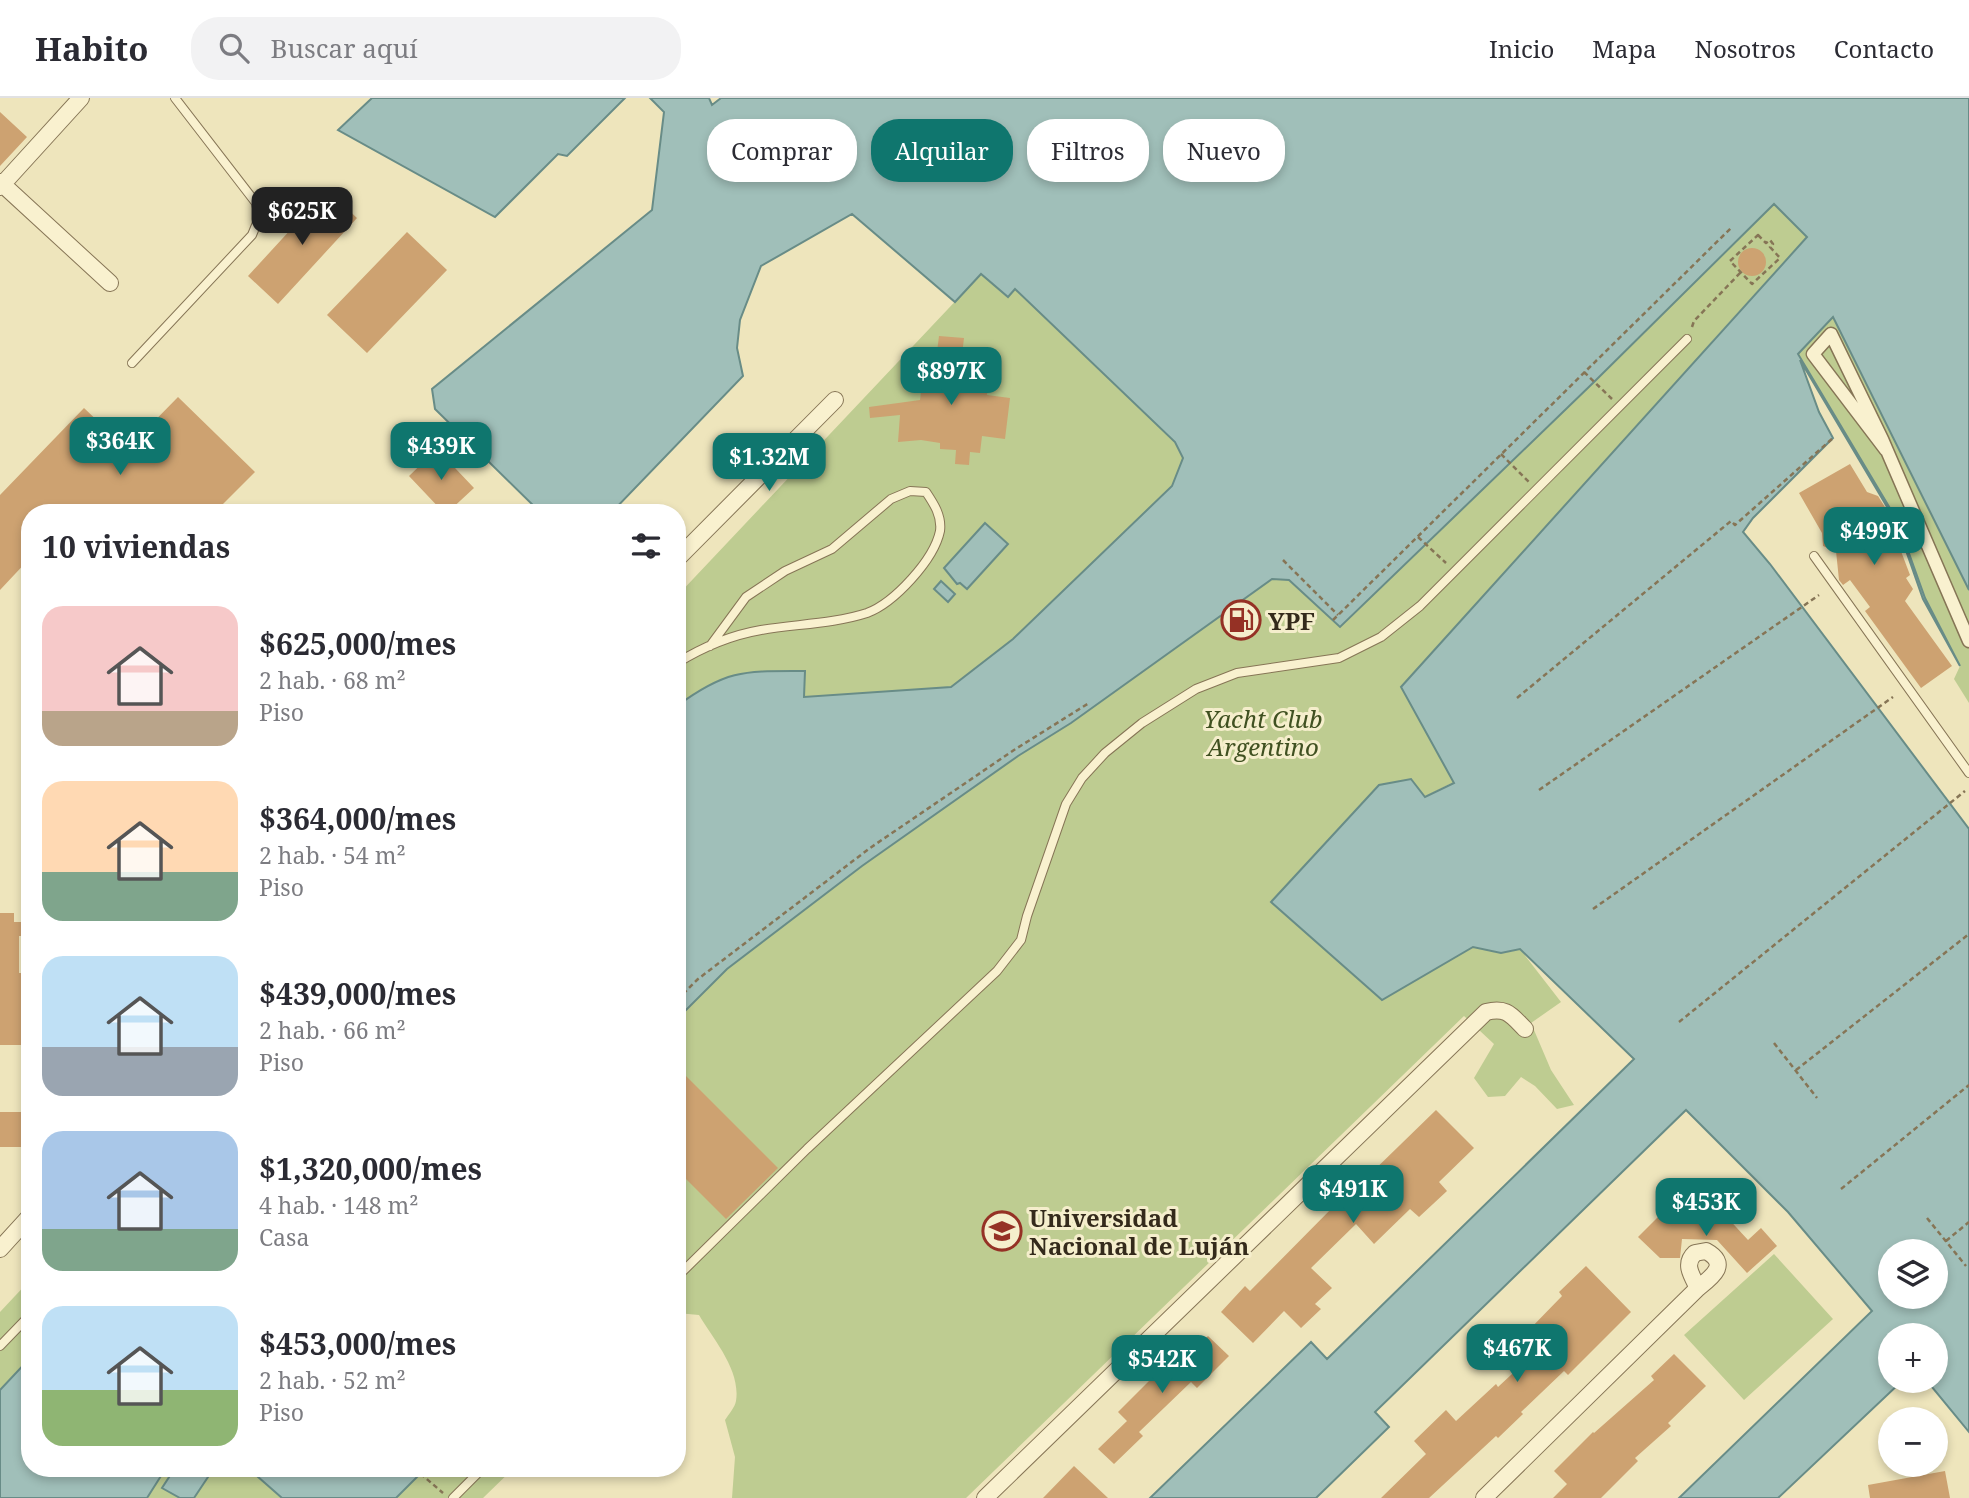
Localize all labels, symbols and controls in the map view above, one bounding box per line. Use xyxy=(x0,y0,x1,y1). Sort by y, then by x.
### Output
search box xyxy=(191,17,681,80)
text: Habito xyxy=(35,26,149,71)
icon: search xyxy=(215,29,253,67)
text: Buscar aquí xyxy=(271,30,418,66)
text: Inicio xyxy=(1489,32,1554,65)
text: Mapa xyxy=(1592,32,1657,65)
text: Nosotros xyxy=(1695,32,1796,65)
text: Contacto xyxy=(1834,32,1934,65)
chip: Comprar xyxy=(707,119,857,182)
chip: Alquilar xyxy=(871,119,1013,182)
chip: Filtros xyxy=(1027,119,1149,182)
chip: Nuevo xyxy=(1163,119,1285,182)
pin: $625K xyxy=(253,188,351,247)
text: $625K xyxy=(268,194,336,226)
pin: $897K xyxy=(902,348,1000,407)
text: $897K xyxy=(917,354,985,386)
pin: $364K xyxy=(71,418,169,477)
pin: $439K xyxy=(392,422,490,482)
text: $364K xyxy=(86,424,154,456)
text: $439K xyxy=(407,429,475,461)
pin: $1.32M xyxy=(712,434,826,493)
text: $1.32M xyxy=(729,440,809,472)
pin: $499K xyxy=(1825,508,1923,567)
text: $499K xyxy=(1840,514,1908,546)
text: 10 viviendas xyxy=(42,526,230,567)
icon: filters xyxy=(627,527,665,565)
fuel station icon: YPF xyxy=(1220,599,1262,641)
place label: YPF xyxy=(1268,604,1315,637)
text: $625,000/mes xyxy=(259,623,456,664)
icon: home xyxy=(98,634,182,718)
text: 2 hab. · 68 m² xyxy=(259,664,406,696)
text: Piso xyxy=(259,696,304,728)
park label: Yacht Club Argentino xyxy=(1204,702,1322,763)
text: $364,000/mes xyxy=(259,798,456,839)
icon: home xyxy=(98,809,182,893)
text: 2 hab. · 54 m² xyxy=(259,839,406,871)
text: Piso xyxy=(259,871,304,903)
text: $439,000/mes xyxy=(259,973,456,1014)
icon: home xyxy=(98,984,182,1068)
text: 2 hab. · 66 m² xyxy=(259,1014,406,1046)
text: Piso xyxy=(259,1046,304,1078)
text: $1,320,000/mes xyxy=(259,1148,482,1189)
icon: home xyxy=(98,1159,182,1243)
pin: $491K xyxy=(1304,1166,1402,1225)
text: $491K xyxy=(1319,1172,1387,1204)
pin: $453K xyxy=(1657,1178,1755,1238)
text: $453K xyxy=(1672,1185,1740,1217)
text: 4 hab. · 148 m² xyxy=(259,1189,418,1221)
place label: Universidad Nacional de Luján xyxy=(1029,1201,1249,1262)
school or university icon: Universidad Nacional de Luján xyxy=(981,1210,1023,1252)
text: Casa xyxy=(259,1221,309,1253)
map controls xyxy=(1878,1239,1948,1477)
button: layers xyxy=(1878,1239,1948,1309)
text: $453,000/mes xyxy=(259,1323,456,1364)
button: + xyxy=(1878,1323,1948,1393)
pin: $467K xyxy=(1468,1324,1566,1384)
text: $467K xyxy=(1483,1331,1551,1363)
icon: home xyxy=(98,1334,182,1418)
pin: $542K xyxy=(1113,1336,1211,1395)
text: $542K xyxy=(1128,1342,1196,1374)
text: 2 hab. · 52 m² xyxy=(259,1364,406,1396)
text: Piso xyxy=(259,1396,304,1428)
button: − xyxy=(1878,1407,1948,1477)

